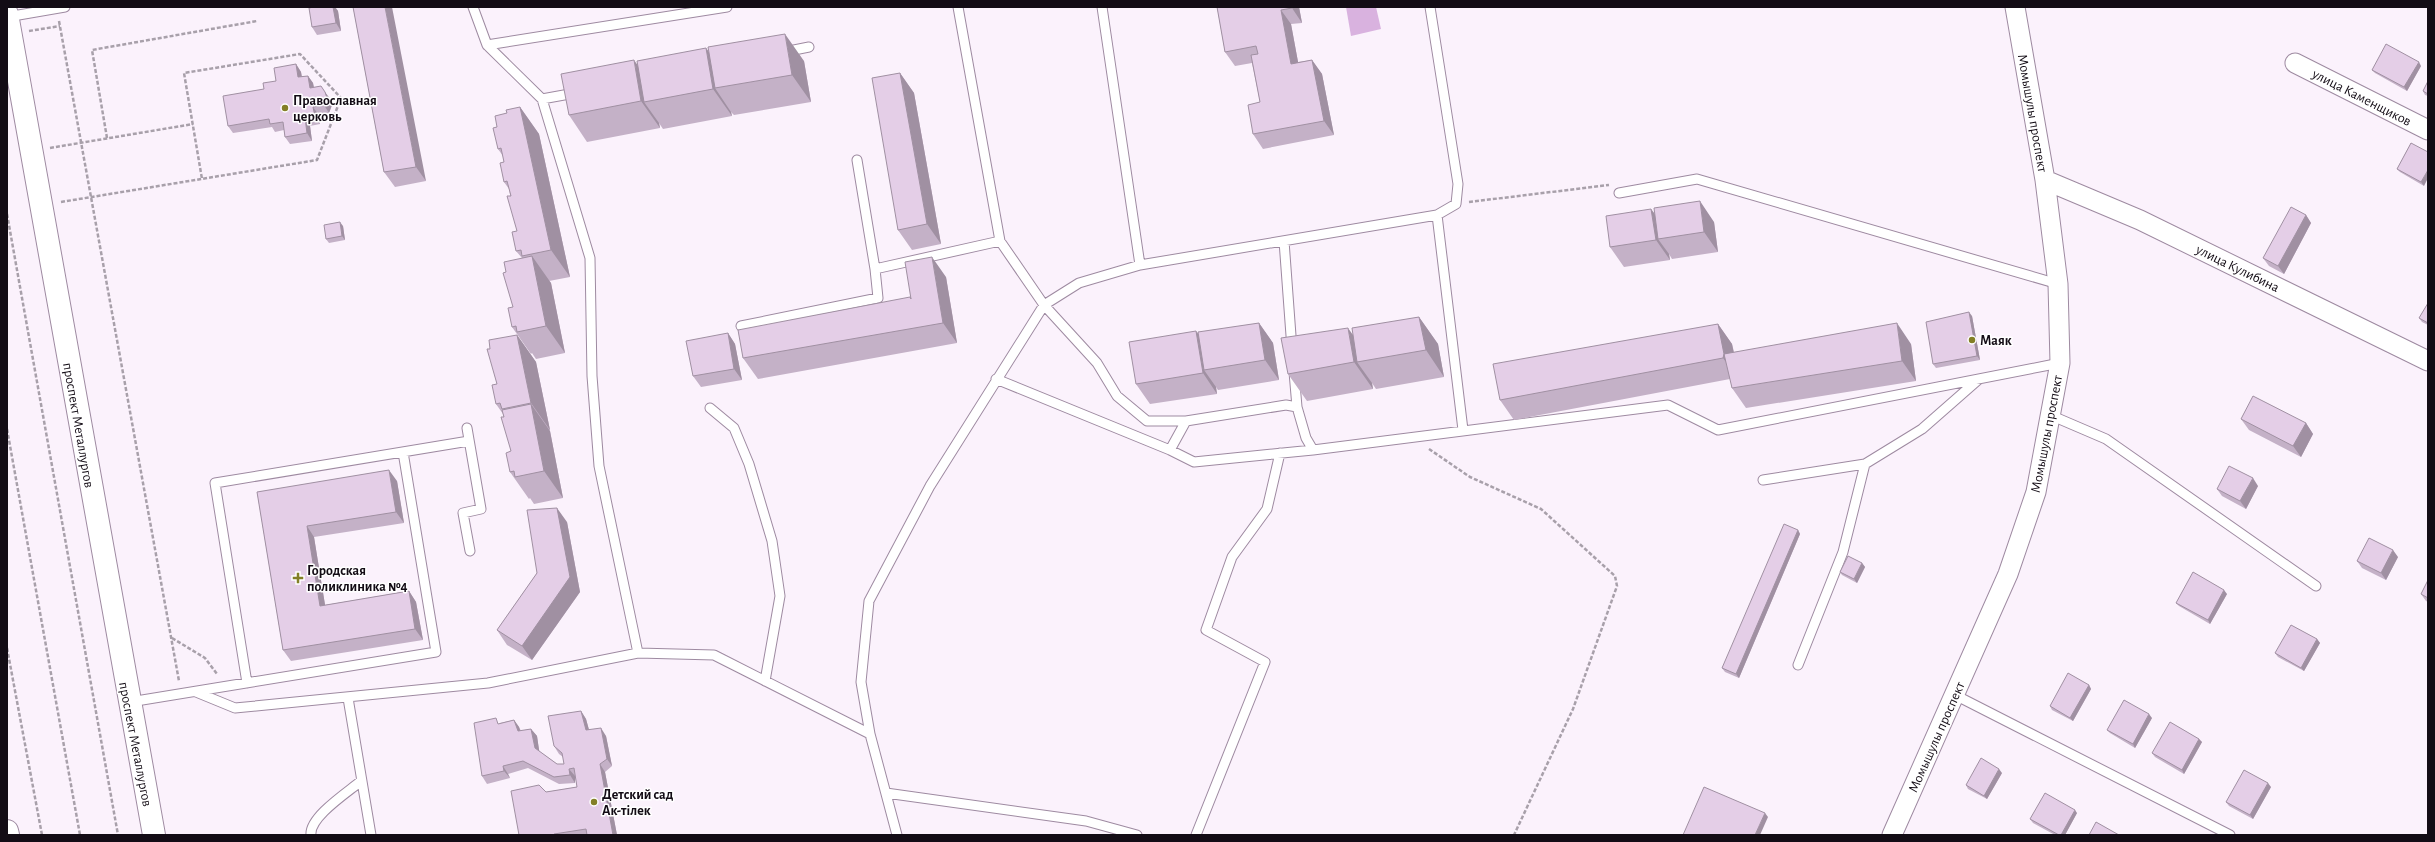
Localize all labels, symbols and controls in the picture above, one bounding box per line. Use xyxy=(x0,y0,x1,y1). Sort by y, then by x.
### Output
street label: Момышулы проспект xyxy=(2015,53,2049,174)
street label: улица Каменщиков xyxy=(2309,66,2413,129)
place label: Православная церковь xyxy=(293,94,377,124)
marker: Православная церковь xyxy=(280,103,290,113)
street label: улица Кулибина xyxy=(2193,242,2282,295)
place label: Маяк xyxy=(1980,334,2012,348)
marker: Маяк xyxy=(1967,335,1977,345)
street label: проспект Металлургов xyxy=(60,362,96,489)
street label: Момышулы проспект xyxy=(2029,373,2065,494)
place label: Городская поликлиника №4 xyxy=(307,564,408,594)
marker: Городская поликлиника №4 xyxy=(292,572,304,584)
street label: Момышулы проспект xyxy=(1906,679,1968,795)
street label: проспект Металлургов xyxy=(116,681,154,808)
place label: Детский сад Ак-тiлек xyxy=(602,788,674,818)
marker: Детский сад Ак-тiлек xyxy=(589,797,599,807)

